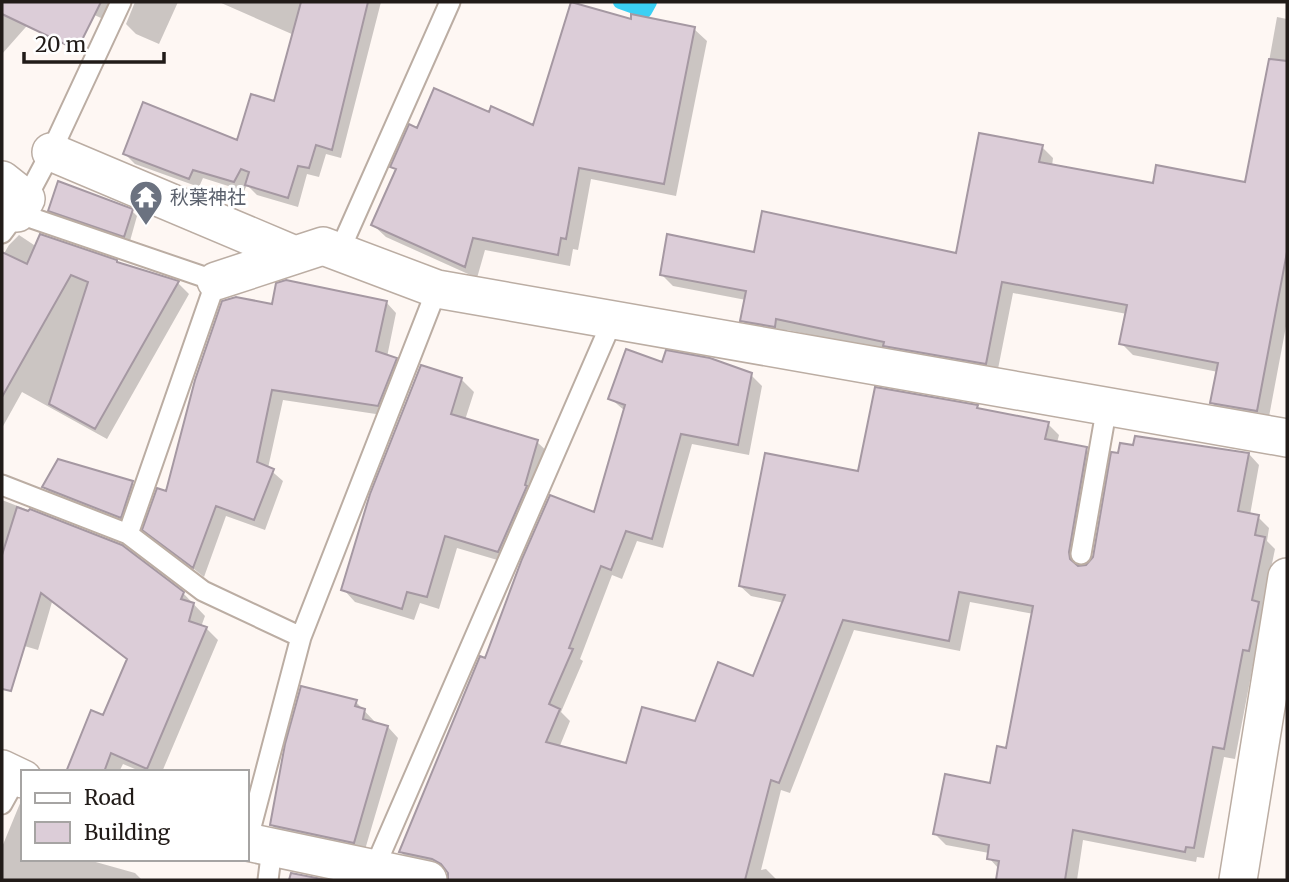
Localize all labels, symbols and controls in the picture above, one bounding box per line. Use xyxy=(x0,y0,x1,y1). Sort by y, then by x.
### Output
scale bar xyxy=(24,21,164,65)
text: 20 m xyxy=(35,31,87,58)
temple icon: 秋葉神社 xyxy=(127,178,165,227)
place label: 秋葉神社 xyxy=(170,185,246,209)
legend xyxy=(21,770,248,861)
text: Road xyxy=(84,784,135,811)
text: Building xyxy=(84,819,171,846)

